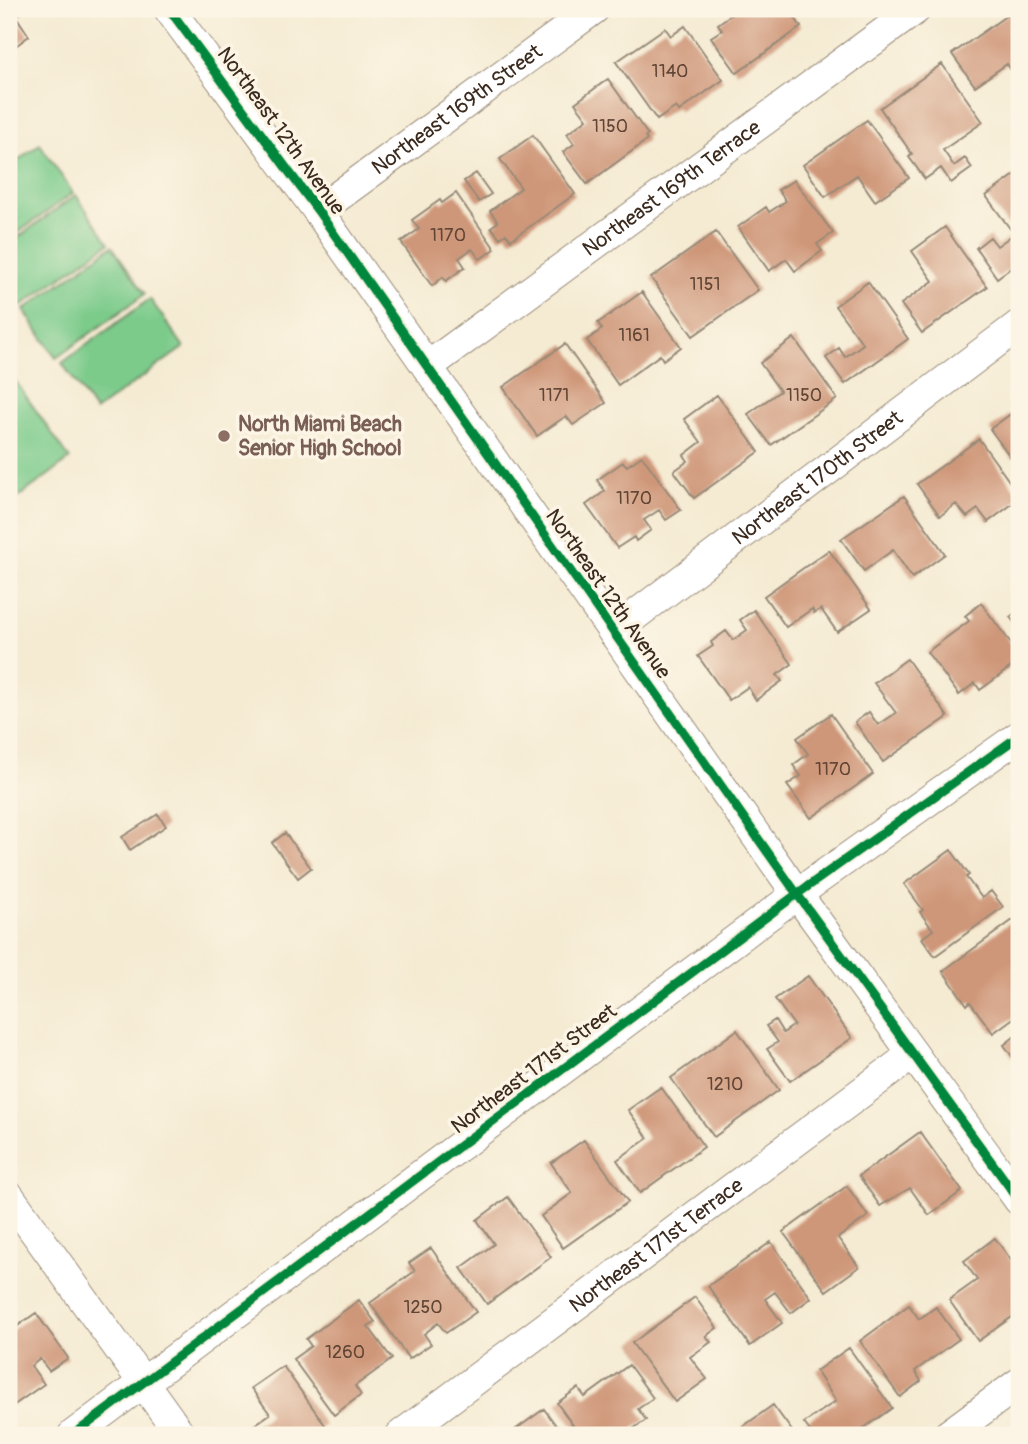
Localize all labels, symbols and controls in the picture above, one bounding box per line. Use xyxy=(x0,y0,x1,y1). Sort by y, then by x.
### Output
street label: Northeast 169th Street xyxy=(366,38,548,181)
street label: Northeast 12th Avenue xyxy=(211,42,351,221)
house number: 1140 xyxy=(652,60,688,83)
street label: Northeast 169th Terrace xyxy=(577,113,767,262)
house number: 1150 xyxy=(592,115,628,138)
house number: 1170 xyxy=(430,224,466,247)
house number: 1151 xyxy=(690,273,720,296)
house number: 1161 xyxy=(618,324,650,347)
house number: 1171 xyxy=(539,384,569,407)
house number: 1150 xyxy=(786,384,822,407)
street label: Northeast 170th Street xyxy=(726,404,908,551)
place label: North Miami Beach Senior High School xyxy=(238,411,402,462)
marker: North Miami Beach Senior High School xyxy=(216,428,232,444)
house number: 1170 xyxy=(616,487,652,510)
street label: Northeast 12th Avenue xyxy=(539,504,677,685)
house number: 1170 xyxy=(815,758,851,781)
street label: Northeast 171st Street xyxy=(446,998,623,1140)
house number: 1210 xyxy=(707,1073,743,1096)
street label: Northeast 171st Terrace xyxy=(564,1171,749,1319)
house number: 1250 xyxy=(403,1296,443,1319)
house number: 1260 xyxy=(325,1341,365,1364)

